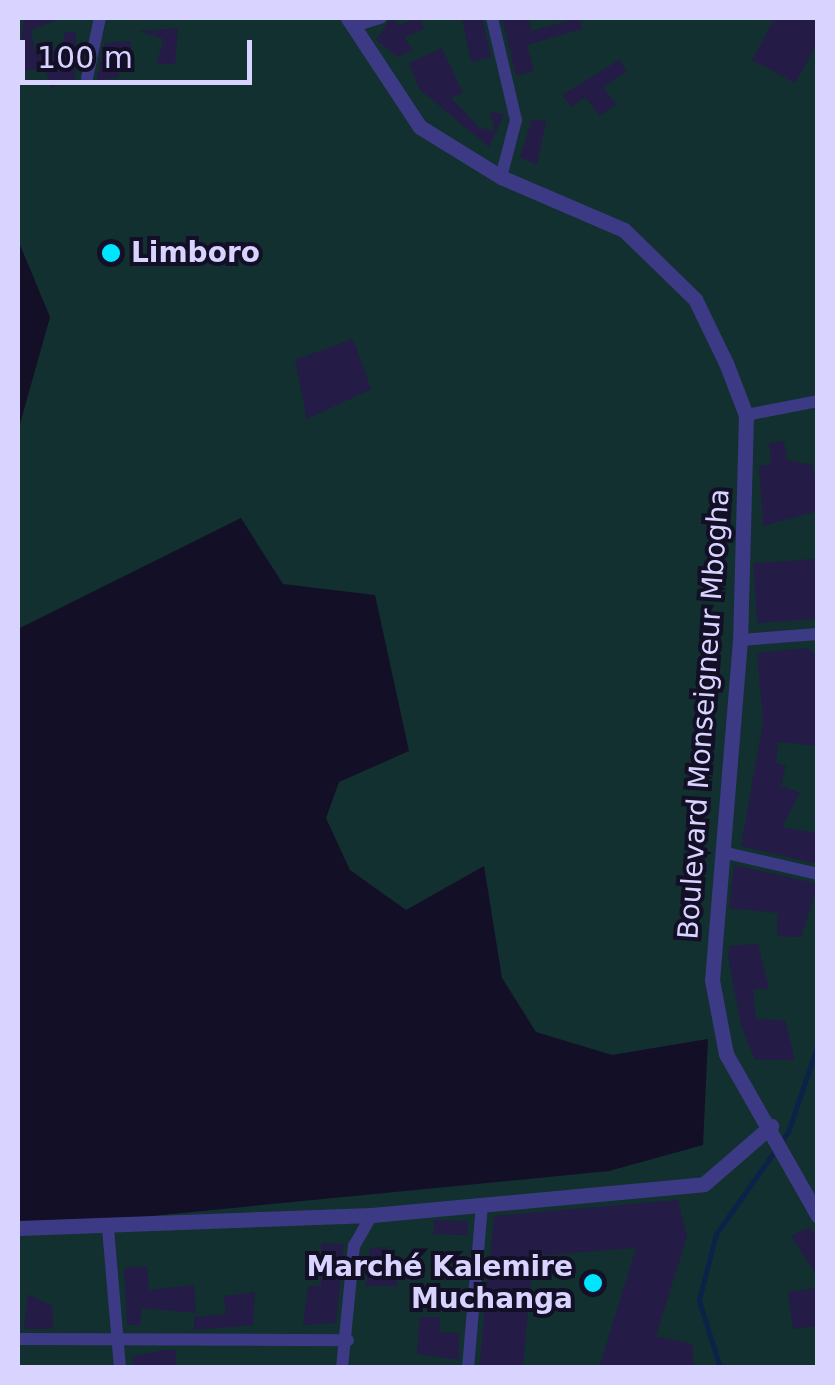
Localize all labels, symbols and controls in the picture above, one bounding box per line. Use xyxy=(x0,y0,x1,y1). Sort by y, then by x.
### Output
scale bar xyxy=(25,20,258,82)
text: 100 m xyxy=(37,40,133,75)
place label: Limboro xyxy=(131,236,260,270)
marker: Limboro xyxy=(100,242,122,264)
street label: Boulevard Monseigneur Mbogha xyxy=(671,487,737,941)
place label: Marché Kalemire Muchanga xyxy=(306,1250,573,1316)
marker: Marché Kalemire Muchanga xyxy=(582,1272,604,1294)

